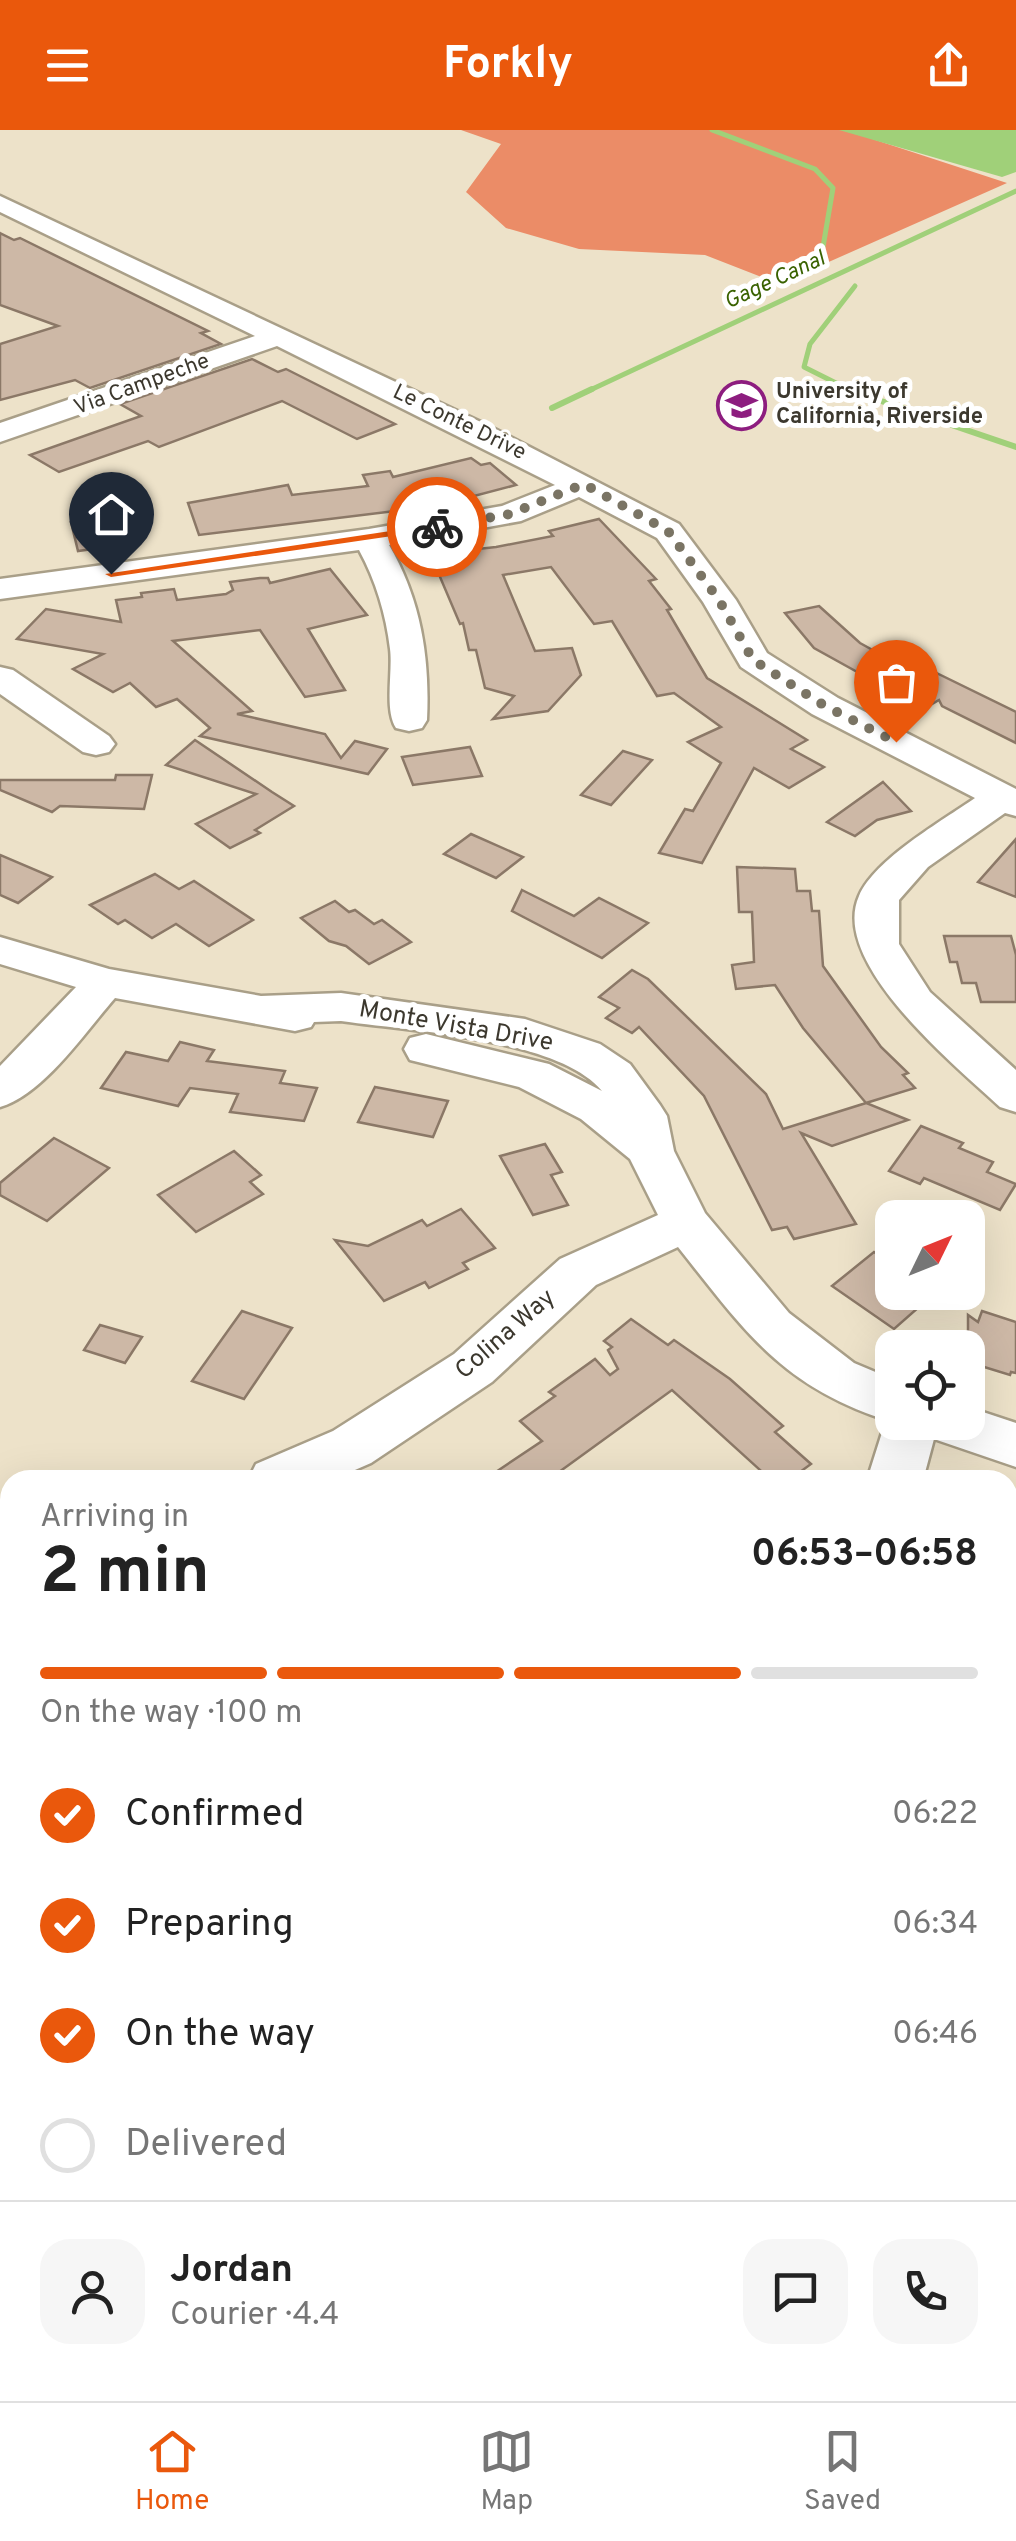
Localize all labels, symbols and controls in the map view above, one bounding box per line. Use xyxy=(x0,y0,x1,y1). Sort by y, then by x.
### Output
text: Forkly xyxy=(443,37,573,94)
icon: menu xyxy=(40,38,95,93)
icon: share xyxy=(921,38,976,93)
water label: Gage Canal xyxy=(720,245,831,316)
street label: Via Campeche xyxy=(71,348,213,422)
street label: Le Conte Drive xyxy=(388,379,530,467)
school or university icon: University of California, Riverside xyxy=(715,379,767,431)
place label: University of California, Riverside xyxy=(776,379,983,431)
pin xyxy=(69,472,154,575)
courier xyxy=(387,477,487,577)
icon: home xyxy=(84,487,139,542)
icon: bike xyxy=(410,500,465,555)
pin xyxy=(854,640,939,743)
icon: bag xyxy=(869,655,924,710)
street label: Monte Vista Drive xyxy=(356,994,556,1060)
north arrow xyxy=(875,1200,985,1310)
map controls xyxy=(875,1200,985,1440)
street label: Colina Way xyxy=(449,1283,563,1387)
button: locate xyxy=(875,1330,985,1440)
text: Arriving in xyxy=(40,1498,189,1538)
text: 06:53–06:58 xyxy=(751,1531,978,1580)
text: 2 min xyxy=(40,1534,210,1616)
text: On the way · 100 m xyxy=(40,1694,302,1734)
icon: check xyxy=(40,1788,95,1843)
text: Confirmed xyxy=(125,1791,304,1840)
text: 06:22 xyxy=(892,1795,978,1835)
icon: check xyxy=(40,1898,95,1953)
text: Preparing xyxy=(125,1901,294,1950)
text: 06:34 xyxy=(892,1905,978,1945)
icon: check xyxy=(40,2008,95,2063)
text: On the way xyxy=(125,2011,315,2060)
text: 06:46 xyxy=(892,2015,978,2055)
text: Delivered xyxy=(125,2121,287,2170)
button: person xyxy=(40,2239,145,2344)
button: chat xyxy=(743,2239,848,2344)
button: phone xyxy=(873,2239,978,2344)
text: Jordan xyxy=(170,2247,293,2296)
text: Courier · 4.4 xyxy=(170,2296,339,2336)
tab: Home xyxy=(135,2424,209,2520)
tab: Map xyxy=(479,2424,534,2520)
tab: Saved xyxy=(804,2424,881,2520)

